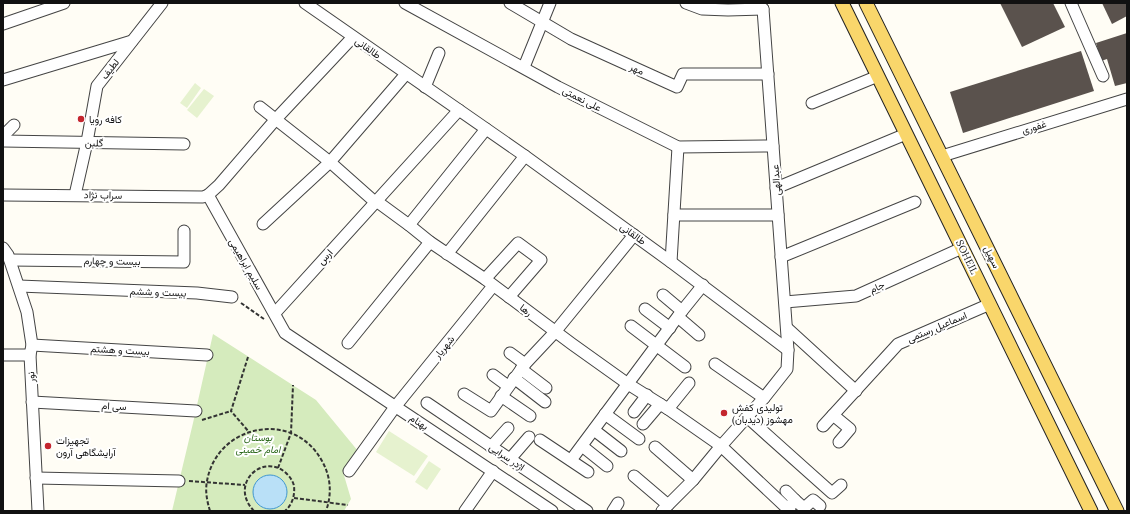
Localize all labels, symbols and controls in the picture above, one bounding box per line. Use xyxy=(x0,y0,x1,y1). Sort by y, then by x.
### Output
street label: طالقانی xyxy=(352,34,384,62)
street label: لطیف xyxy=(98,56,122,82)
street label: مهر xyxy=(627,60,646,78)
street label: علی نعمتی xyxy=(560,84,604,114)
place label: کافه رویا xyxy=(89,113,122,126)
marker: کافه رویا xyxy=(76,114,86,124)
street label: غفوری xyxy=(1020,117,1048,137)
street label: گلبن xyxy=(85,136,104,150)
street label: عبدالهی xyxy=(768,164,784,196)
street label: سراب نژاد xyxy=(84,188,122,202)
street label: طالقانی xyxy=(617,220,649,248)
street label: سلیم ابراهیمی xyxy=(226,236,266,292)
street label: SOHEIL xyxy=(953,238,981,277)
street label: سهیل xyxy=(981,244,1003,271)
street label: ارس xyxy=(315,246,335,268)
street label: بیست و چهارم xyxy=(83,254,141,269)
street label: جام xyxy=(867,278,887,296)
street label: بیست و ششم xyxy=(129,285,187,299)
street label: رها xyxy=(517,301,535,319)
street label: اسماعیل رستمی xyxy=(905,309,969,345)
street label: شهریار xyxy=(430,333,457,362)
street label: بیست و هشتم xyxy=(90,342,150,358)
street label: نور xyxy=(24,371,38,384)
street label: سی ام xyxy=(101,399,127,413)
place label: تولیدی کفش مهشوز (دیدبان) xyxy=(732,401,793,426)
marker: تولیدی کفش مهشوز (دیدبان) xyxy=(719,408,729,418)
street label: بهنام xyxy=(407,411,431,433)
park label: بوستان امام خمینی xyxy=(236,431,282,457)
place label: تجهیزات آرایشگاهی آرون xyxy=(56,434,116,459)
street label: اژدر سرایی xyxy=(487,440,527,474)
marker: تجهیزات آرایشگاهی آرون xyxy=(43,441,53,451)

